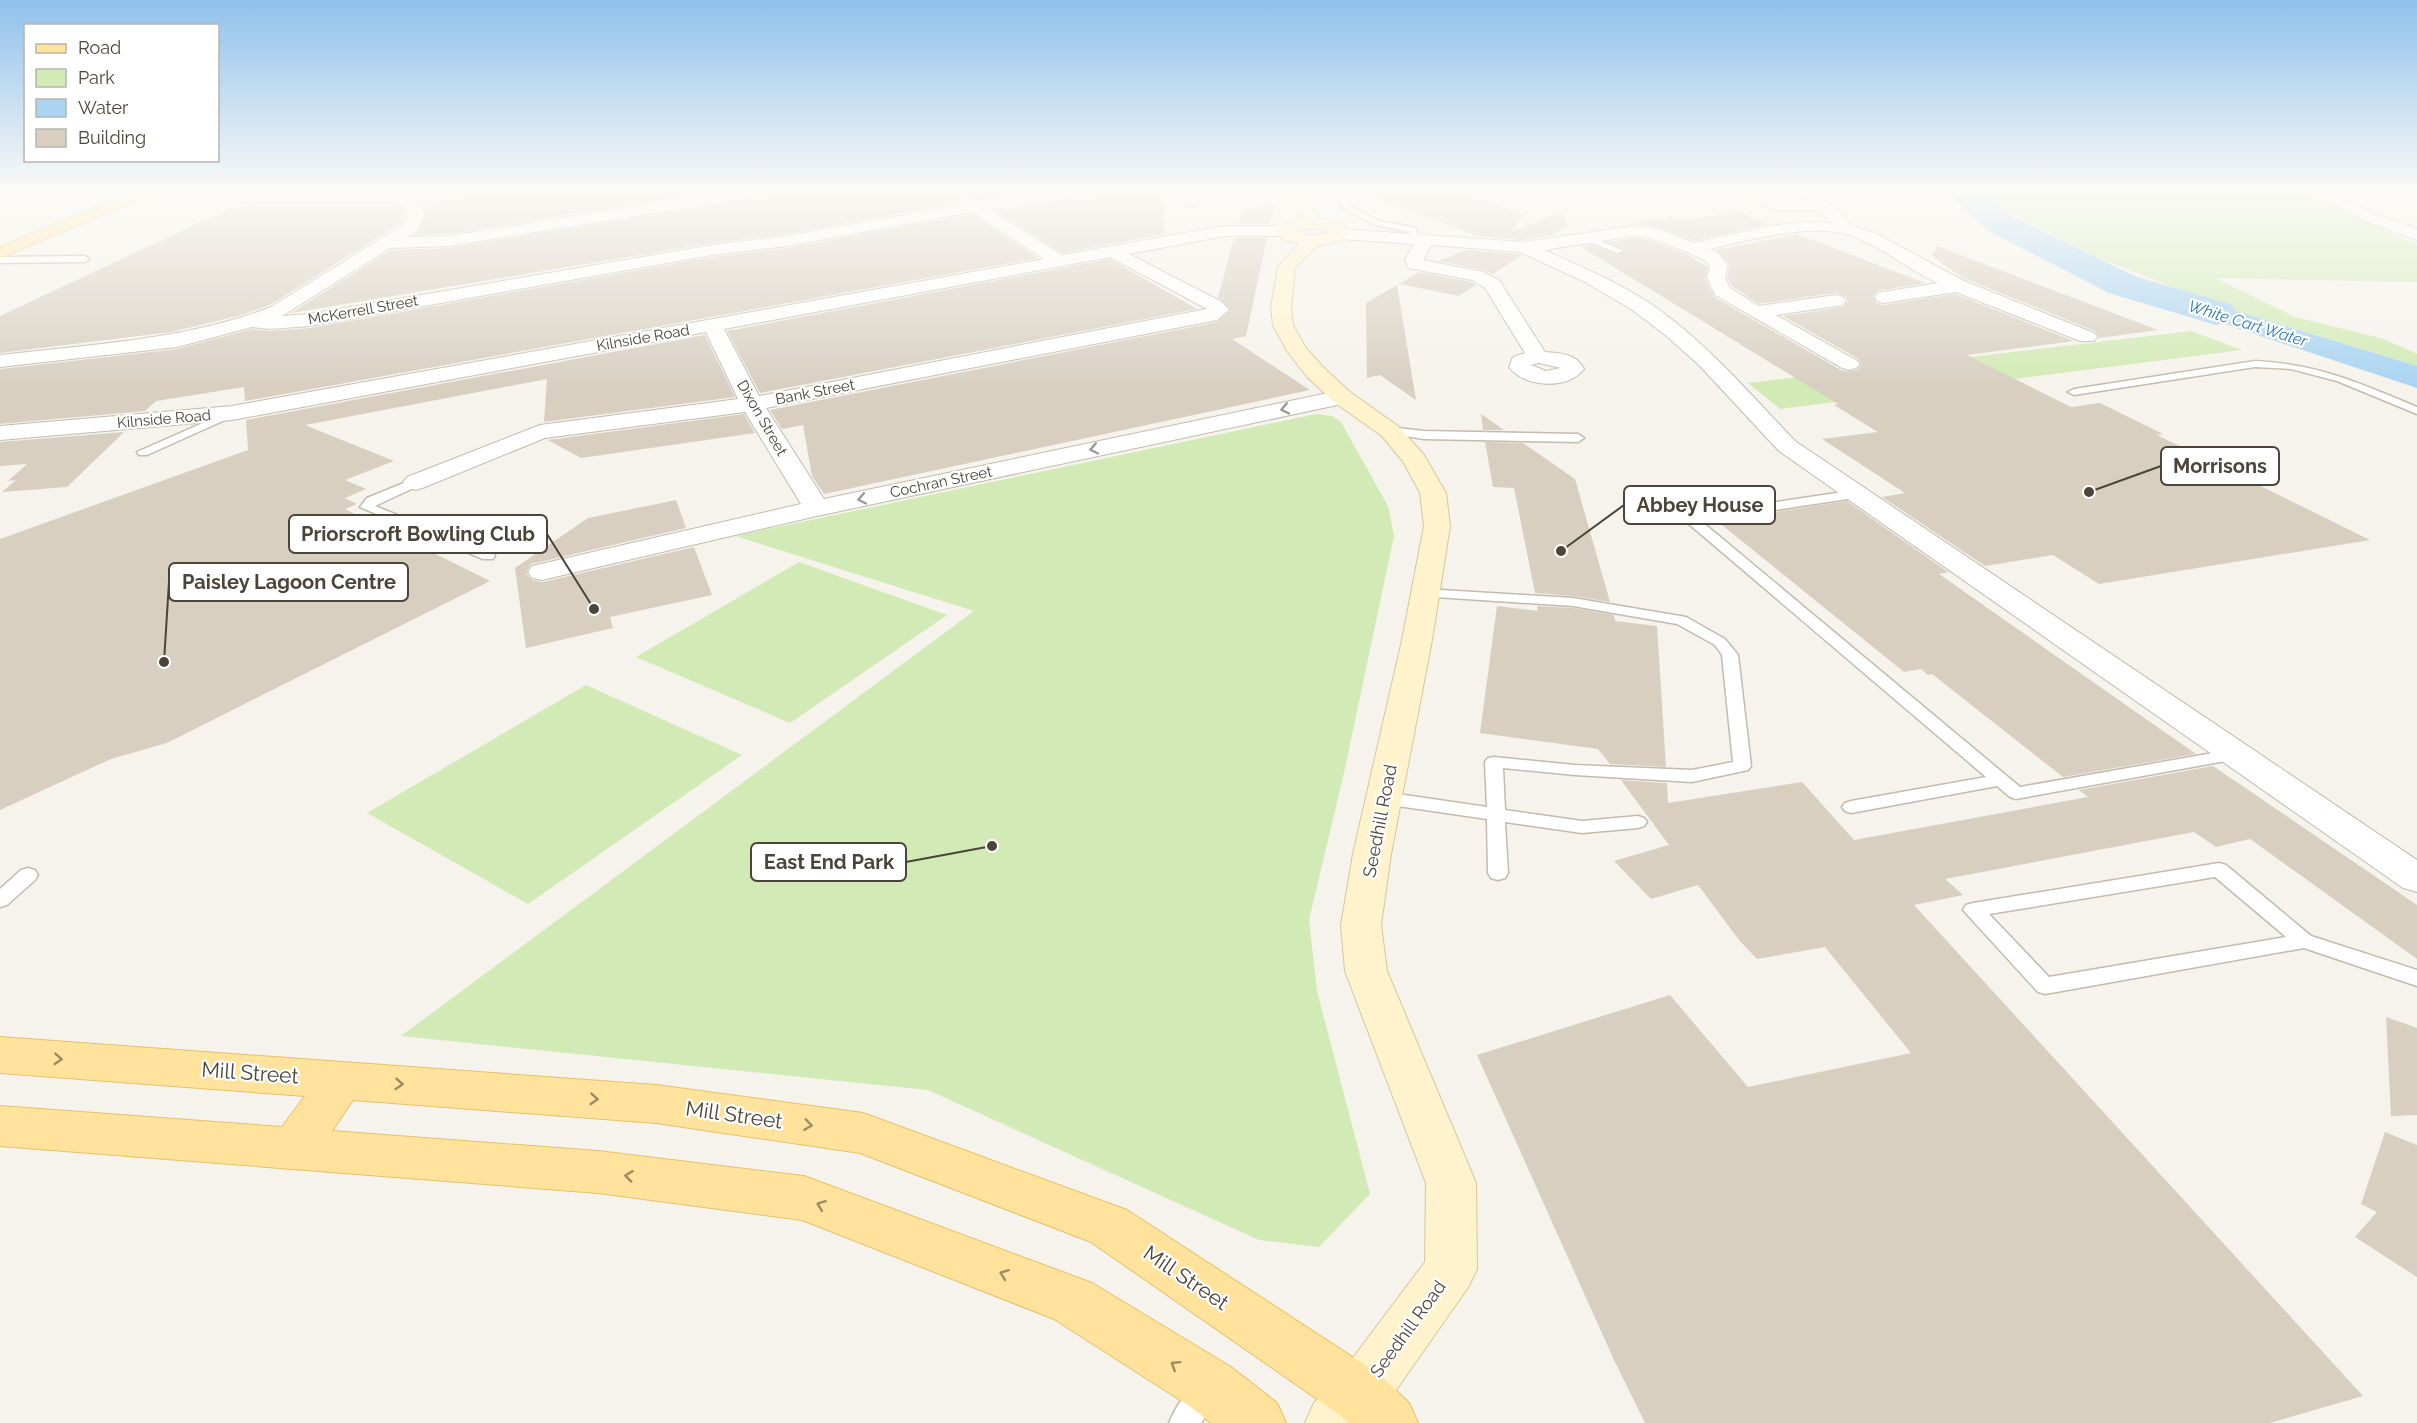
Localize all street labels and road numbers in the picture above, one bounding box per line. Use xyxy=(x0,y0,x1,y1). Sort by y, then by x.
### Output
street label: McKerrell Street xyxy=(307,291,419,329)
street label: Kilnside Road xyxy=(595,321,691,355)
street label: Bank Street xyxy=(774,376,856,408)
street label: Dixon Street xyxy=(733,377,791,459)
street label: Kilnside Road xyxy=(116,406,212,432)
street label: Cochran Street xyxy=(888,462,994,502)
street label: Seedhill Road xyxy=(1358,763,1401,879)
street label: Mill Street xyxy=(201,1057,299,1088)
street label: Mill Street xyxy=(684,1095,784,1134)
street label: Mill Street xyxy=(1139,1240,1234,1315)
street label: Seedhill Road xyxy=(1365,1276,1450,1381)

